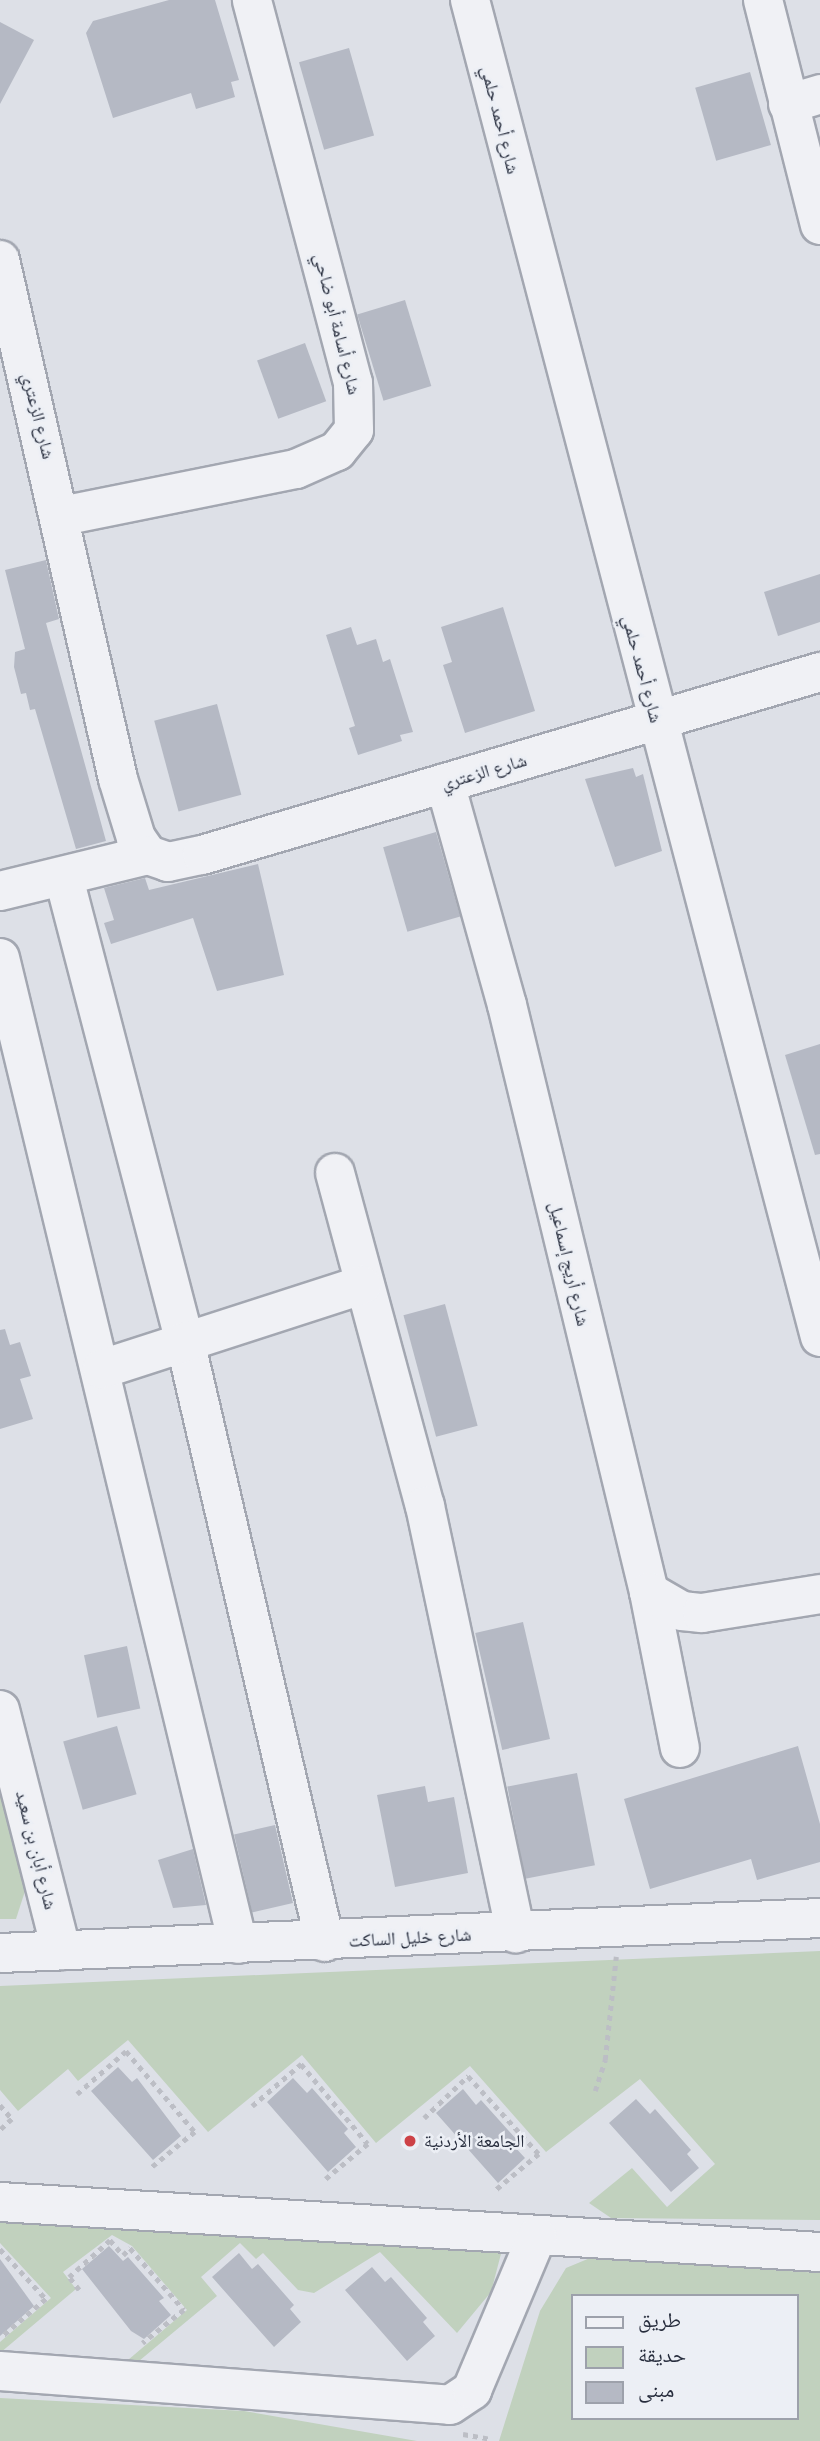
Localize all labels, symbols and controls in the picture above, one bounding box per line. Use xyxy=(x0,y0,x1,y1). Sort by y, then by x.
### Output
street label: شارع أحمد حلمي xyxy=(476,64,524,176)
street label: شارع أسامة أبو ضاحي xyxy=(309,251,365,397)
street label: شارع الزعتري xyxy=(17,371,59,461)
street label: شارع أحمد حلمي xyxy=(617,613,667,725)
street label: شارع الزعتري xyxy=(439,749,529,795)
street label: شارع أريج إسماعيل xyxy=(544,1200,594,1328)
street label: شارع أبان بن سعيد xyxy=(11,1788,61,1912)
street label: شارع خليل الساكت xyxy=(348,1924,472,1952)
place label: الجامعة الأردنية xyxy=(424,2130,524,2152)
marker: الجامعة الأردنية xyxy=(402,2133,418,2149)
legend xyxy=(572,2294,799,2420)
text: طريق xyxy=(638,2308,681,2332)
text: حديقة xyxy=(638,2343,686,2367)
text: مبنى xyxy=(638,2378,674,2402)

